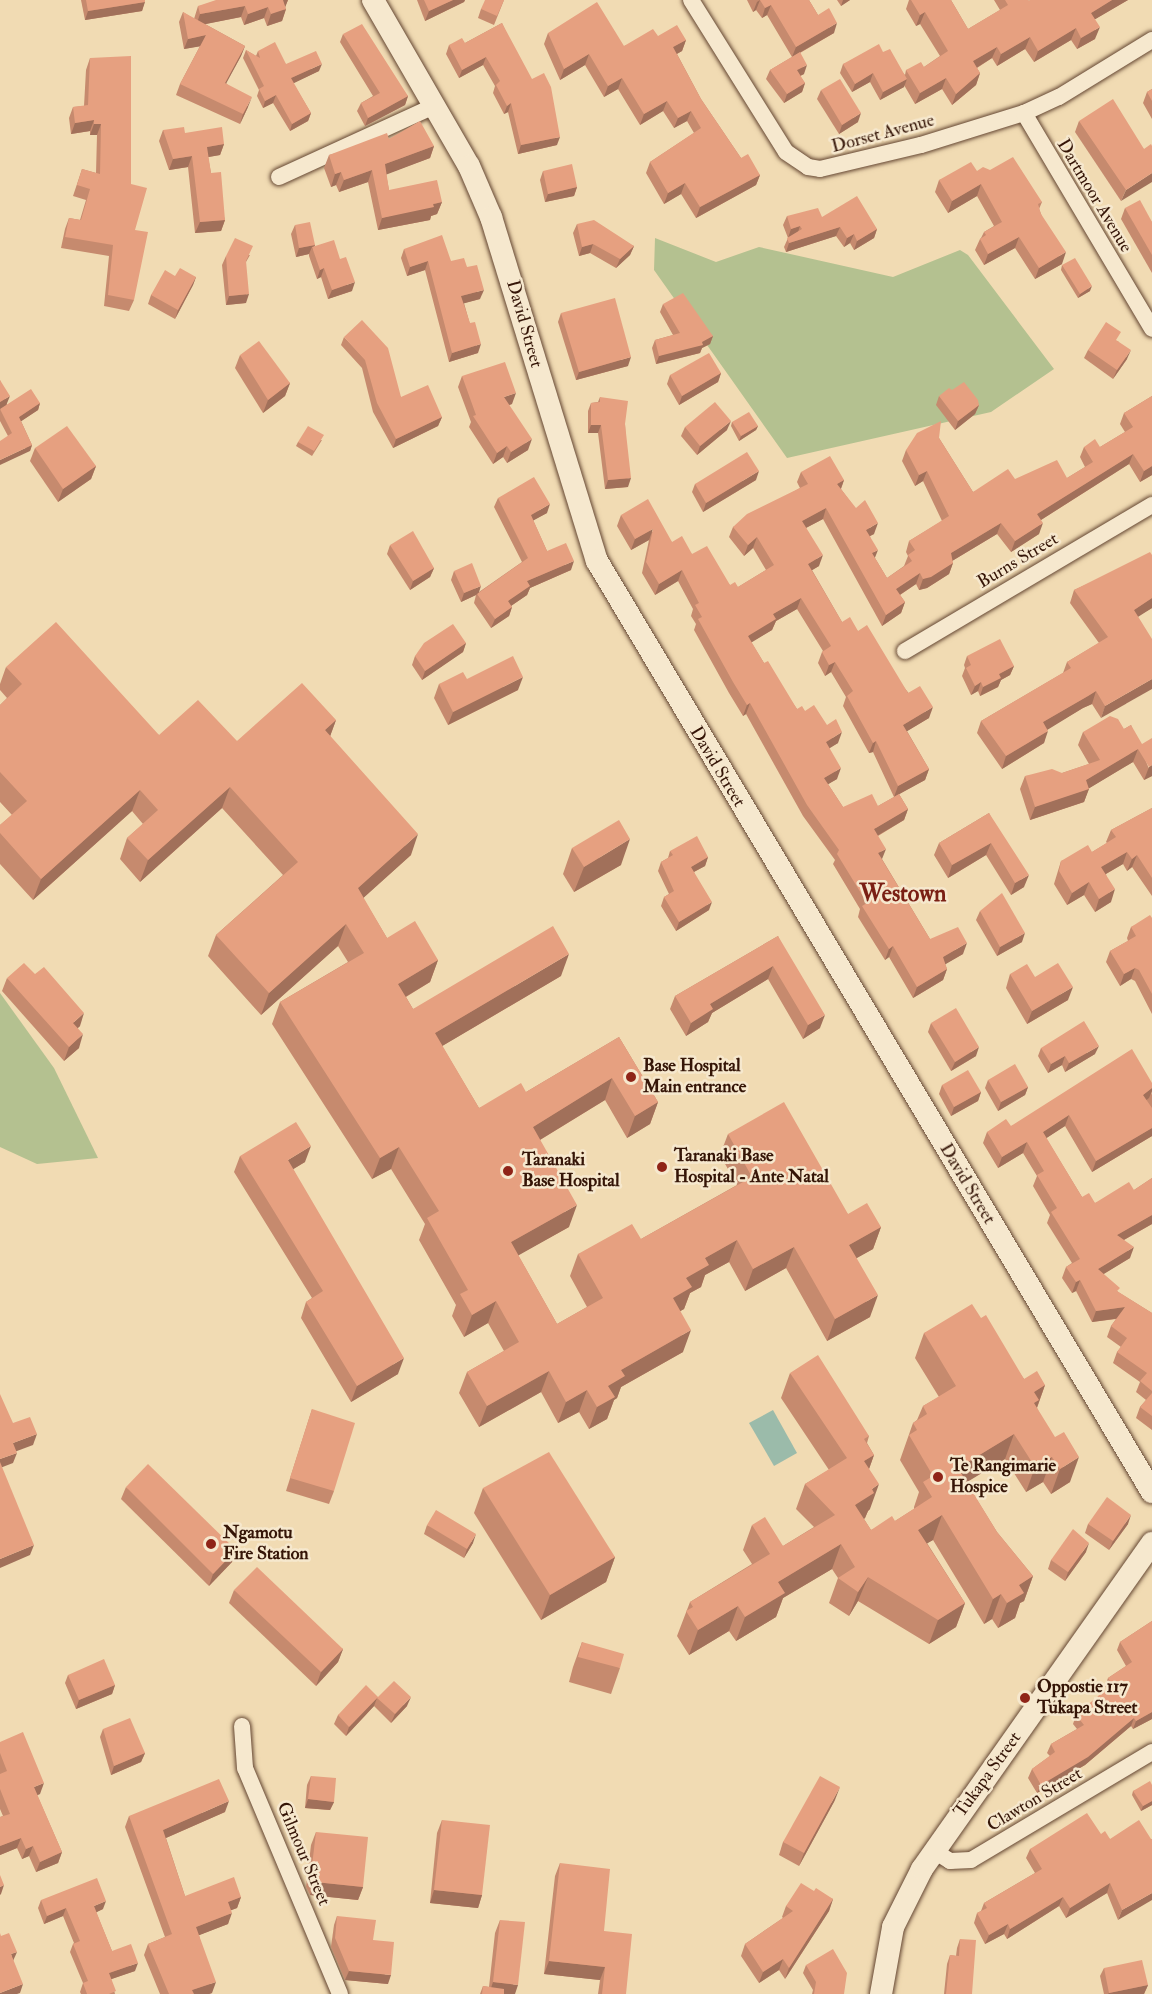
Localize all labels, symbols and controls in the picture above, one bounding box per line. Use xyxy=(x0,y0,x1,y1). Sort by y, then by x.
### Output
street label: Dorset Avenue xyxy=(829,110,937,158)
street label: Dartmoor Avenue xyxy=(1052,135,1136,257)
street label: David Street xyxy=(501,278,547,370)
street label: Burns Street xyxy=(974,528,1062,594)
street label: David Street xyxy=(684,723,750,811)
district label: Westown xyxy=(860,880,946,908)
place label: Base Hospital Main entrance xyxy=(643,1056,746,1098)
marker: Base Hospital Main entrance xyxy=(624,1070,638,1084)
street label: David Street xyxy=(934,1140,1000,1228)
place label: Taranaki Base Hospital - Ante Natal xyxy=(674,1146,829,1188)
place label: Taranaki Base Hospital xyxy=(522,1150,620,1192)
marker: Taranaki Base Hospital - Ante Natal xyxy=(655,1160,669,1174)
marker: Taranaki Base Hospital xyxy=(499,1162,517,1180)
place label: Te Rangimarie Hospice xyxy=(950,1456,1056,1498)
marker: Te Rangimarie Hospice xyxy=(931,1470,945,1484)
place label: Ngamotu Fire Station xyxy=(223,1523,309,1565)
marker: Ngamotu Fire Station xyxy=(204,1537,218,1551)
place label: Oppostie 117 Tukapa Street xyxy=(1037,1677,1137,1720)
marker: Oppostie 117 Tukapa Street xyxy=(1018,1691,1032,1705)
street label: Tukapa Street xyxy=(950,1728,1026,1822)
street label: Clawton Street xyxy=(984,1763,1086,1837)
street label: Gilmour Street xyxy=(272,1799,334,1909)

